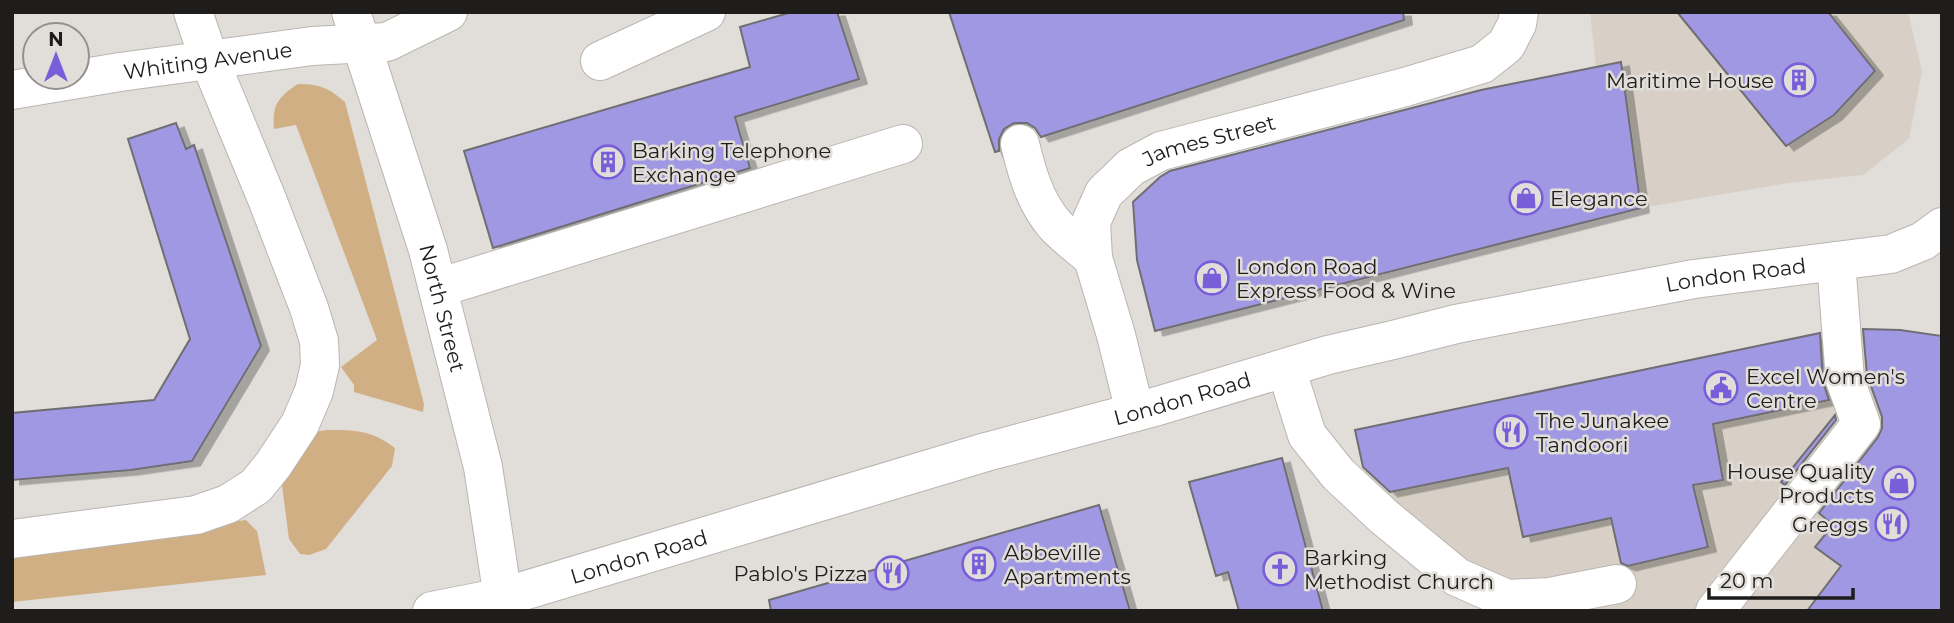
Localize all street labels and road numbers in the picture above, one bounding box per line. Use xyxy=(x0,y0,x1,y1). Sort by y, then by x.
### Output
street label: Whiting Avenue xyxy=(122,36,294,84)
street label: James Street xyxy=(1137,109,1278,172)
street label: North Street xyxy=(415,242,471,374)
street label: London Road xyxy=(1663,252,1807,297)
street label: London Road xyxy=(1111,366,1254,430)
street label: London Road xyxy=(567,524,710,589)

